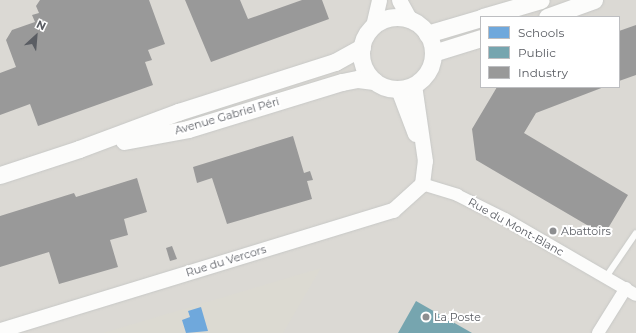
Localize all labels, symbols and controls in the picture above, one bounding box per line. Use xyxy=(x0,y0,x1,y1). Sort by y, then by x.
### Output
north arrow xyxy=(16,16,56,56)
legend xyxy=(480,16,620,88)
text: N xyxy=(34,17,48,33)
text: Schools xyxy=(518,25,564,40)
text: Public xyxy=(518,45,556,60)
text: Industry xyxy=(518,65,568,80)
street label: Avenue Gabriel Péri xyxy=(173,95,281,137)
street label: Rue du Mont-Blanc xyxy=(466,195,566,259)
place label: Abattoirs xyxy=(561,224,611,238)
marker: Abattoirs xyxy=(548,226,558,236)
street label: Rue du Vercors xyxy=(184,243,268,279)
place label: La Poste xyxy=(434,310,481,324)
marker: La Poste xyxy=(421,312,431,322)

